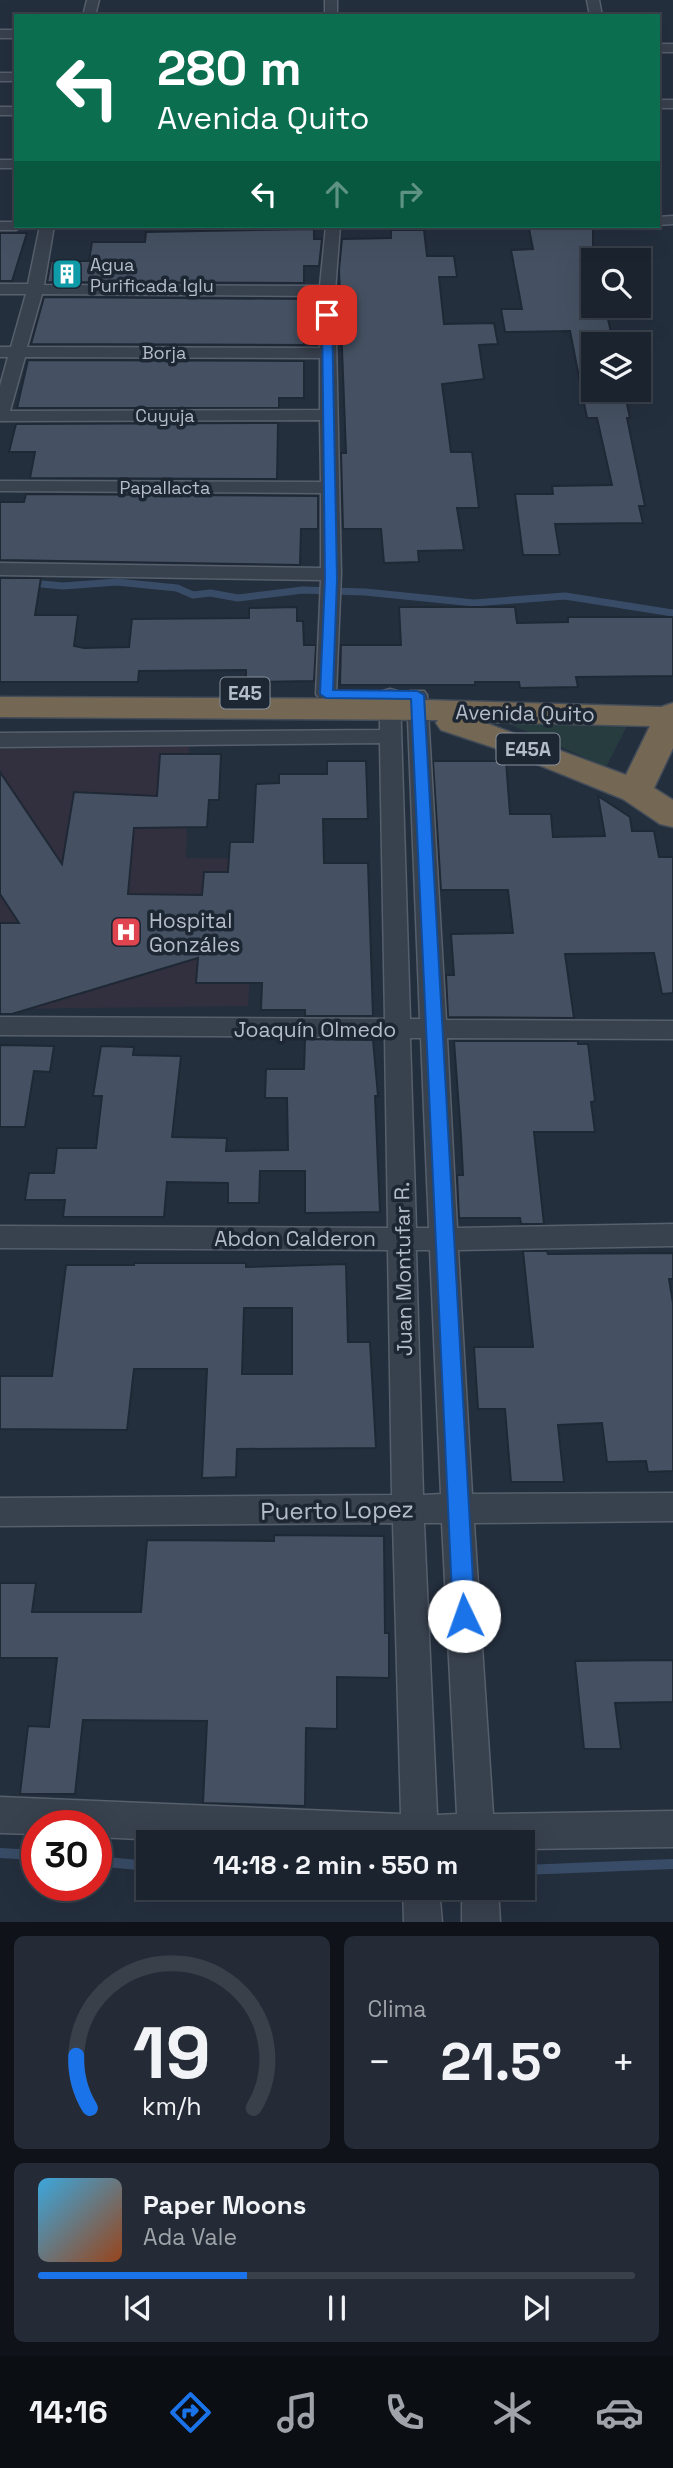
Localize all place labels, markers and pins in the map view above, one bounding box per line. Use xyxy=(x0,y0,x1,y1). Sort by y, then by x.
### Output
place label: Agua Purificada Iglu xyxy=(90,253,214,297)
building icon: Agua Purificada Iglu xyxy=(50,257,84,291)
pin xyxy=(297,285,357,345)
place label: Hospital Gonzáles xyxy=(149,907,240,958)
hospital icon: Hospital Gonzáles xyxy=(109,915,143,949)

